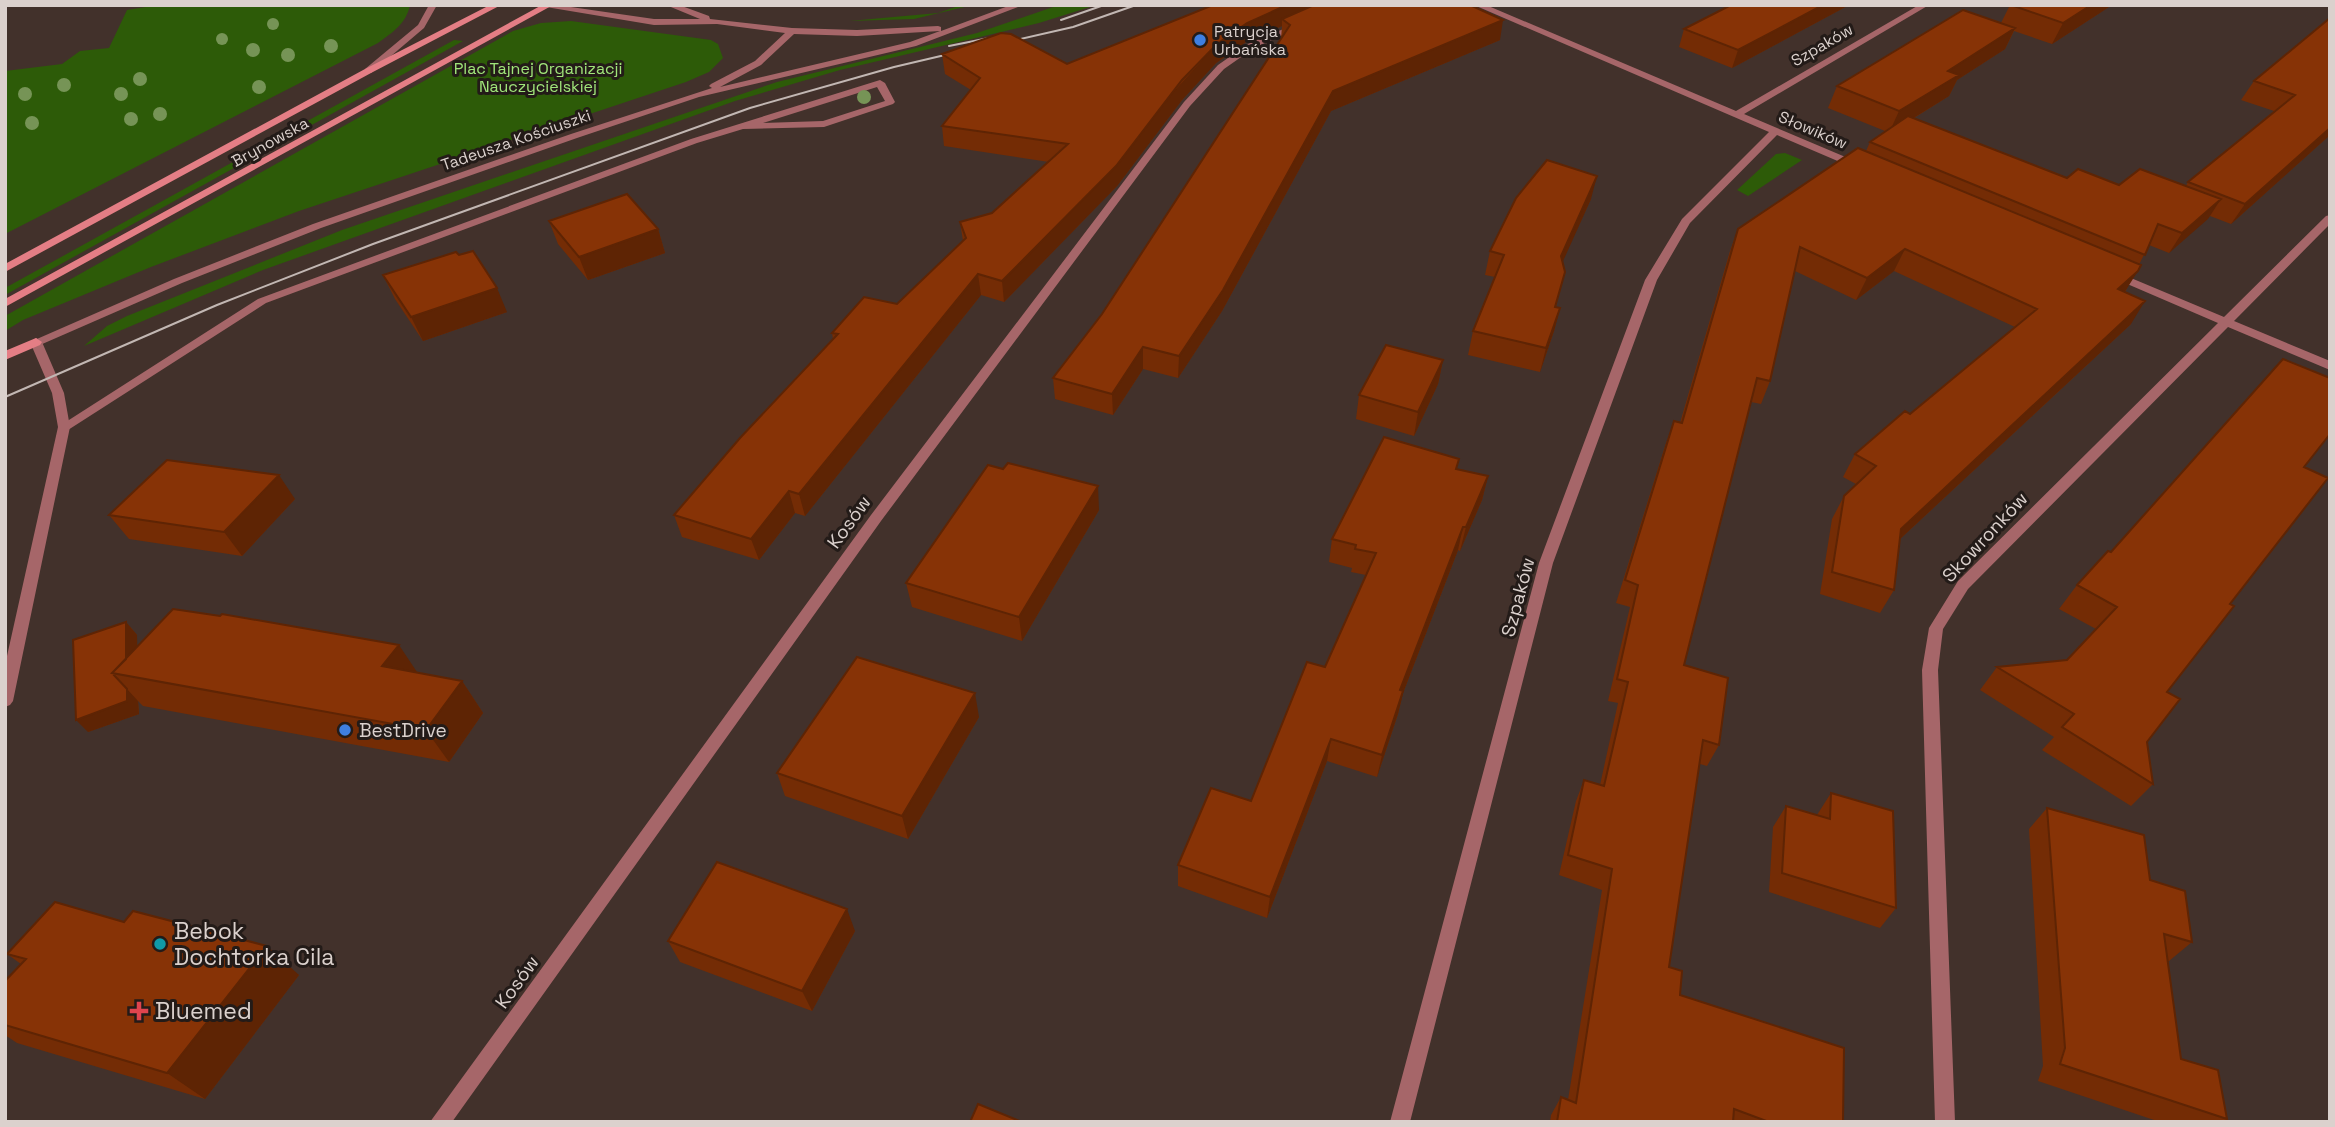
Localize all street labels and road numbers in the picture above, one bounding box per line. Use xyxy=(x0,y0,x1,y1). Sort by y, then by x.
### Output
street label: Szpaków xyxy=(1787,19,1857,71)
street label: Tadeusza Kościuszki xyxy=(438,105,594,175)
street label: Słowików xyxy=(1775,106,1851,154)
street label: Brynowska xyxy=(228,112,312,172)
street label: Skowronków xyxy=(1937,486,2033,588)
street label: Kosów xyxy=(821,490,877,554)
street label: Szpaków xyxy=(1495,555,1541,639)
street label: Kosów xyxy=(489,950,545,1014)

